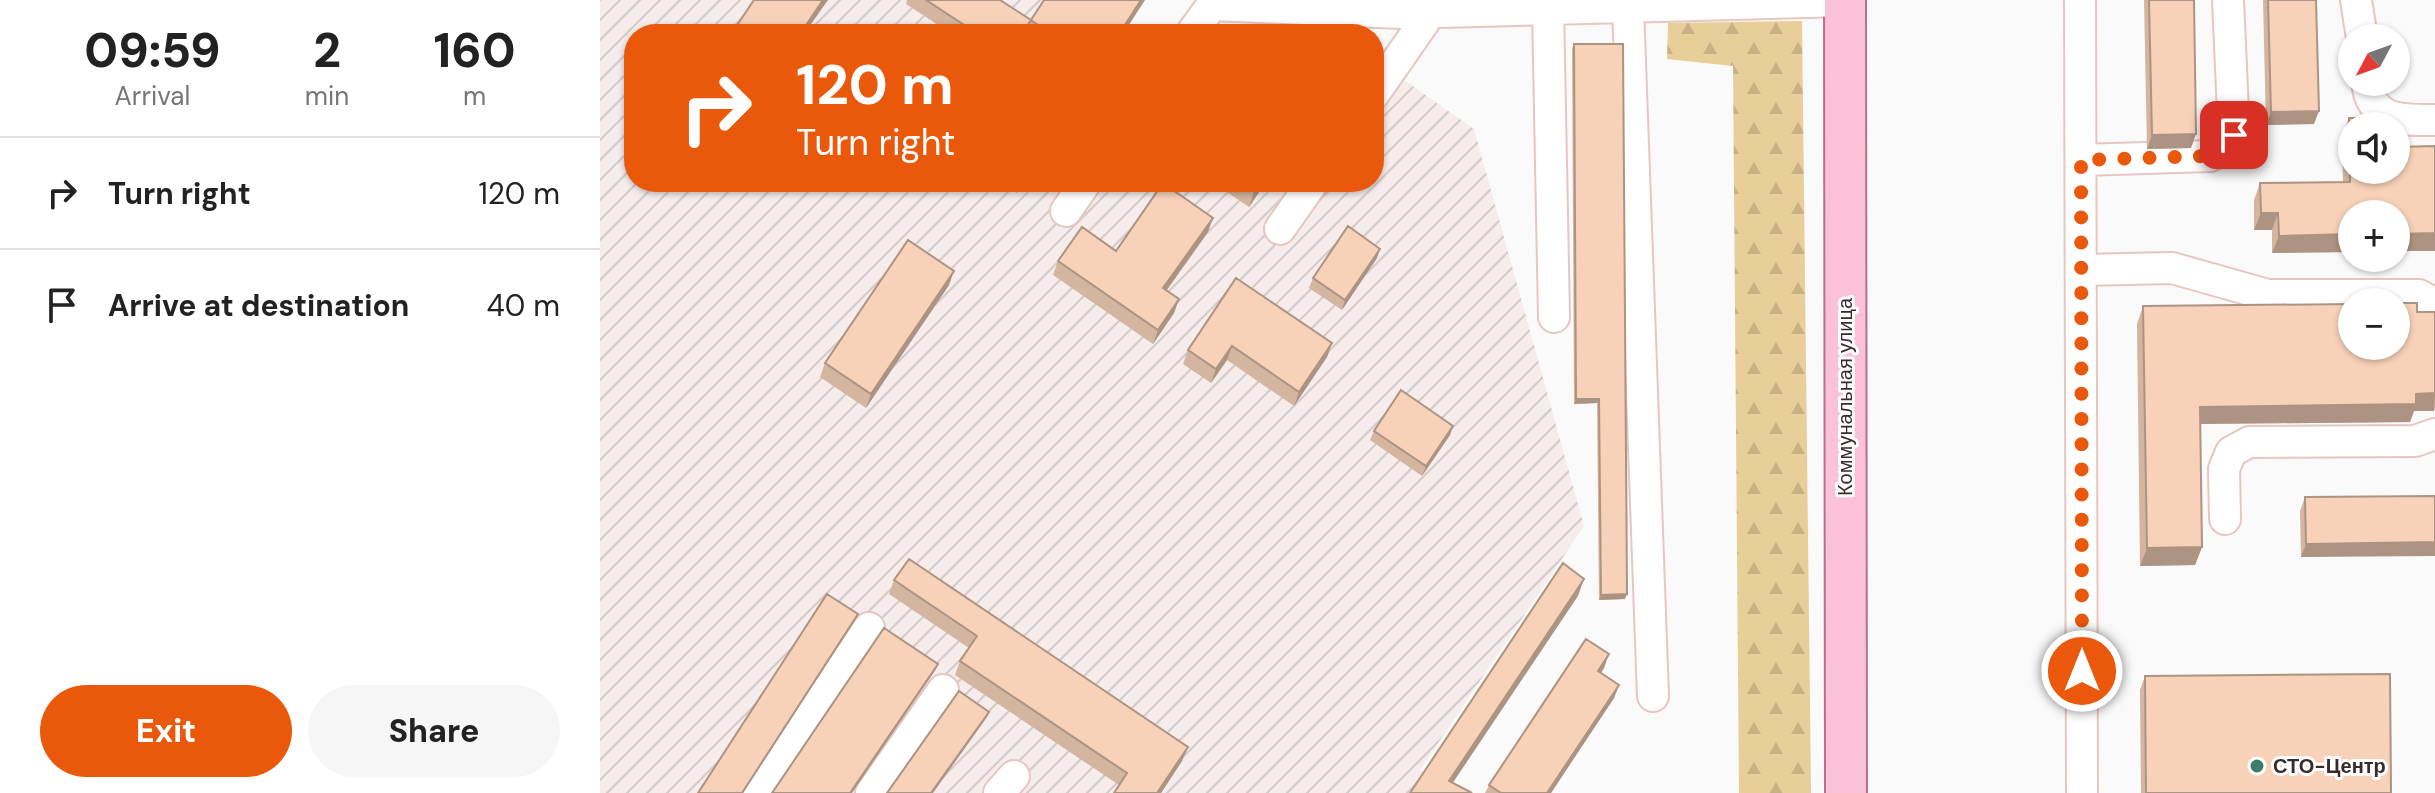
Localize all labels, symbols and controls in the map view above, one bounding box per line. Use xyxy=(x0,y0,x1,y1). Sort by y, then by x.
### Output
text: 09:59 xyxy=(84,19,220,82)
text: 2 xyxy=(313,19,341,82)
text: 160 xyxy=(434,19,516,82)
north arrow xyxy=(2338,24,2410,96)
map controls xyxy=(2338,24,2410,360)
text: 120 m xyxy=(796,48,954,121)
icon: right xyxy=(664,56,768,160)
text: Arrival xyxy=(115,79,190,113)
text: min xyxy=(305,79,349,113)
text: m xyxy=(463,79,486,113)
pin xyxy=(2200,101,2268,169)
button: sound xyxy=(2338,112,2410,184)
icon: arrive xyxy=(2212,113,2256,157)
text: Turn right xyxy=(796,119,955,166)
icon: right xyxy=(40,171,84,215)
text: Turn right xyxy=(108,174,251,213)
text: 120 m xyxy=(478,174,560,213)
button: + xyxy=(2338,200,2410,272)
icon: arrive xyxy=(40,283,84,327)
text: Arrive at destination xyxy=(108,286,409,325)
text: 40 m xyxy=(487,286,560,325)
button: − xyxy=(2338,288,2410,360)
street label: Коммунальная улица xyxy=(1832,297,1858,496)
position arrow xyxy=(2040,629,2124,713)
button: Exit xyxy=(40,685,292,777)
button: Share xyxy=(308,685,560,777)
place label: СТО-Центр xyxy=(2273,753,2386,779)
marker: СТО-Центр xyxy=(2248,757,2266,775)

